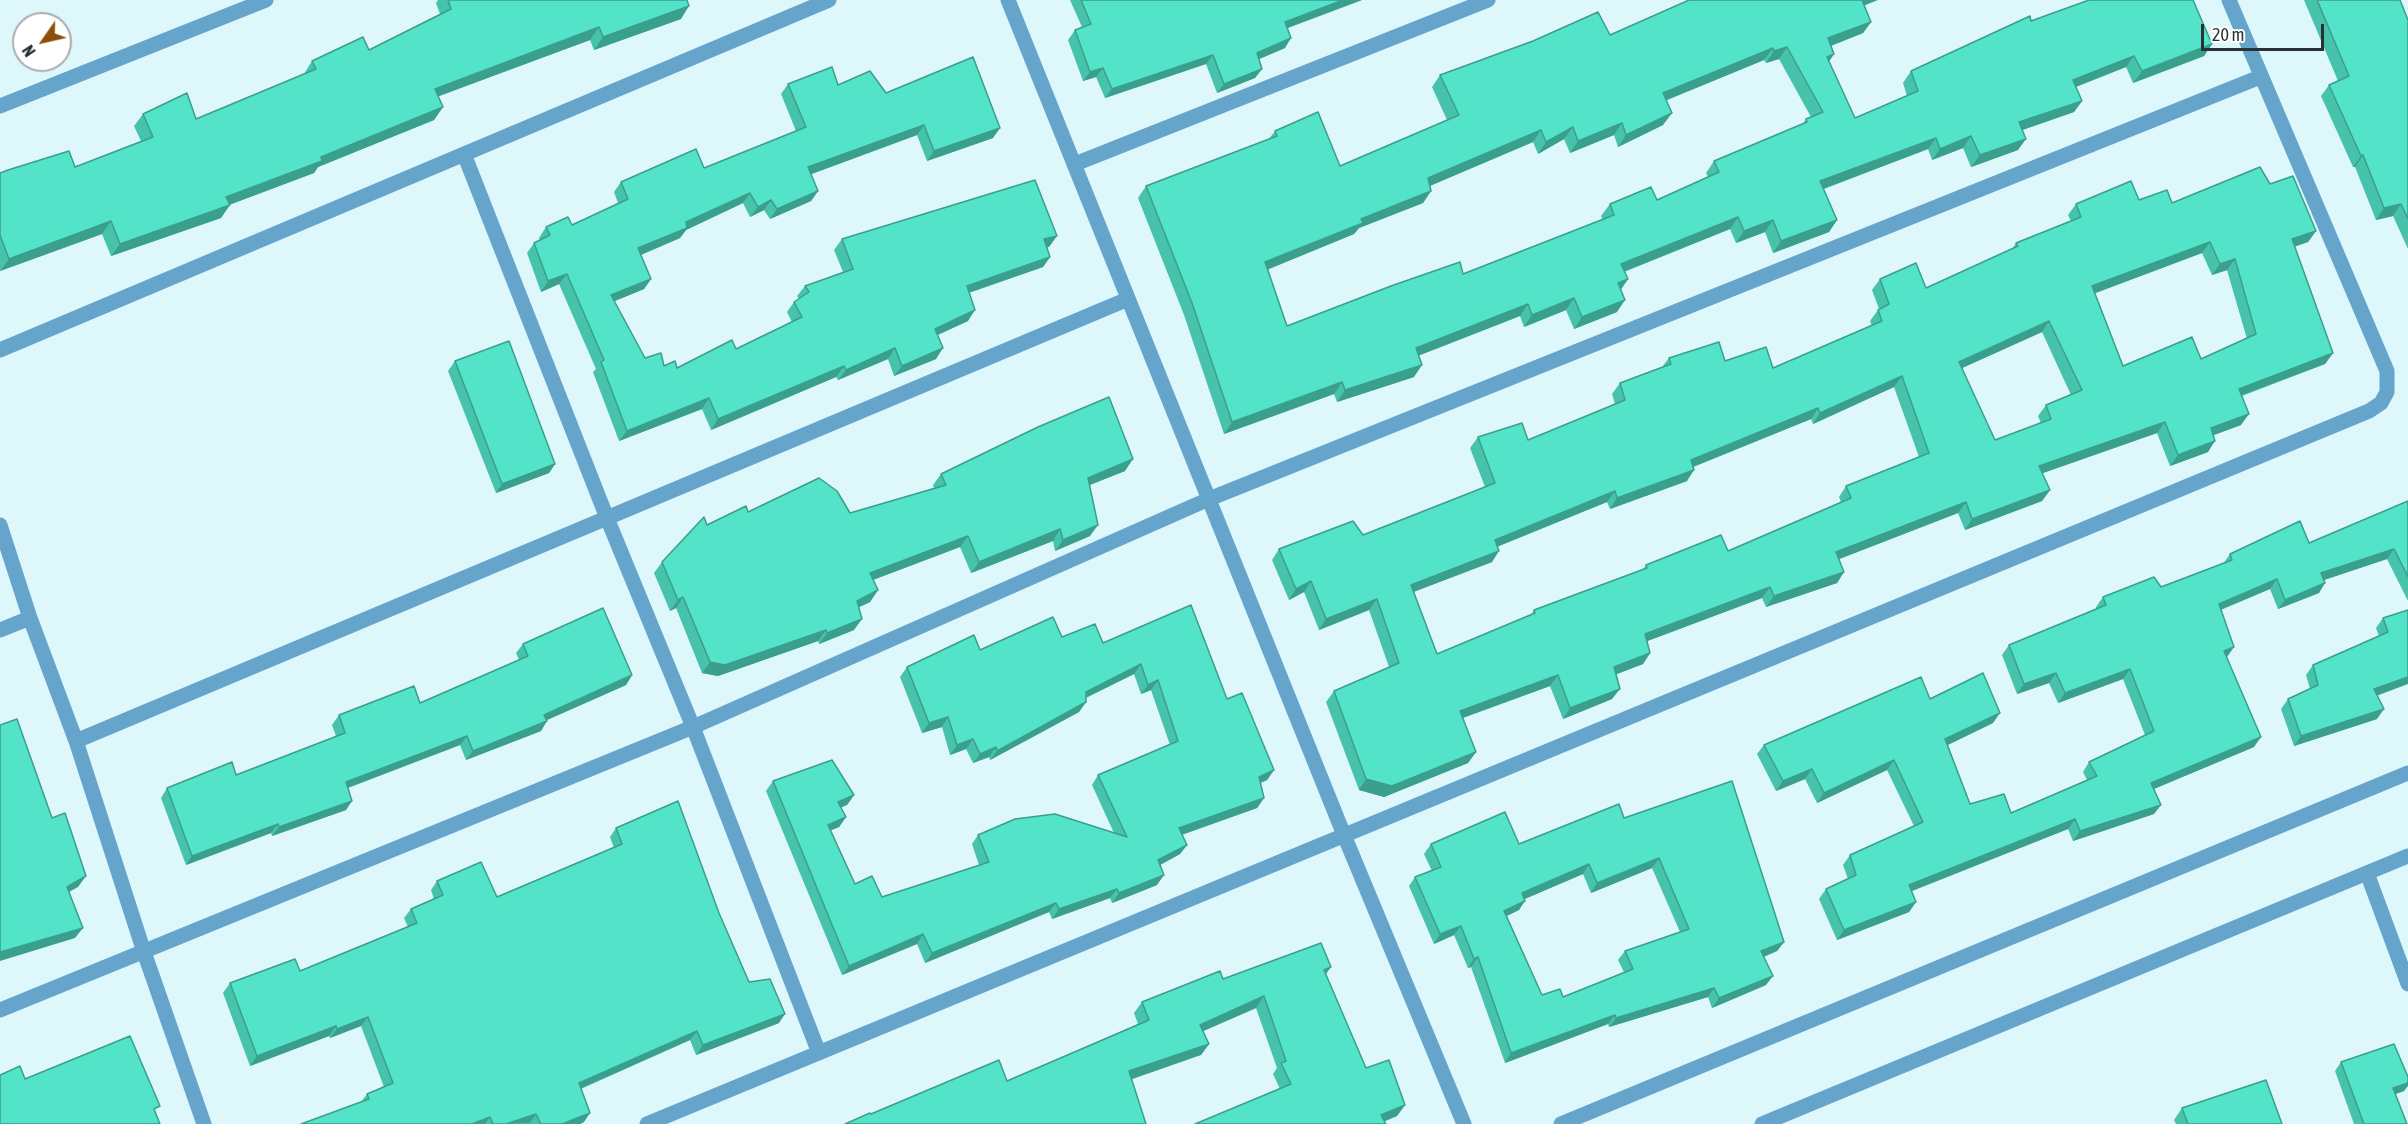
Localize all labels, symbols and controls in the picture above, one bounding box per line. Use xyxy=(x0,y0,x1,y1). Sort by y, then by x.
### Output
north arrow xyxy=(12,12,72,72)
scale bar xyxy=(2204,12,2327,50)
text: 20 m xyxy=(2212,24,2244,45)
text: N xyxy=(19,42,39,60)

